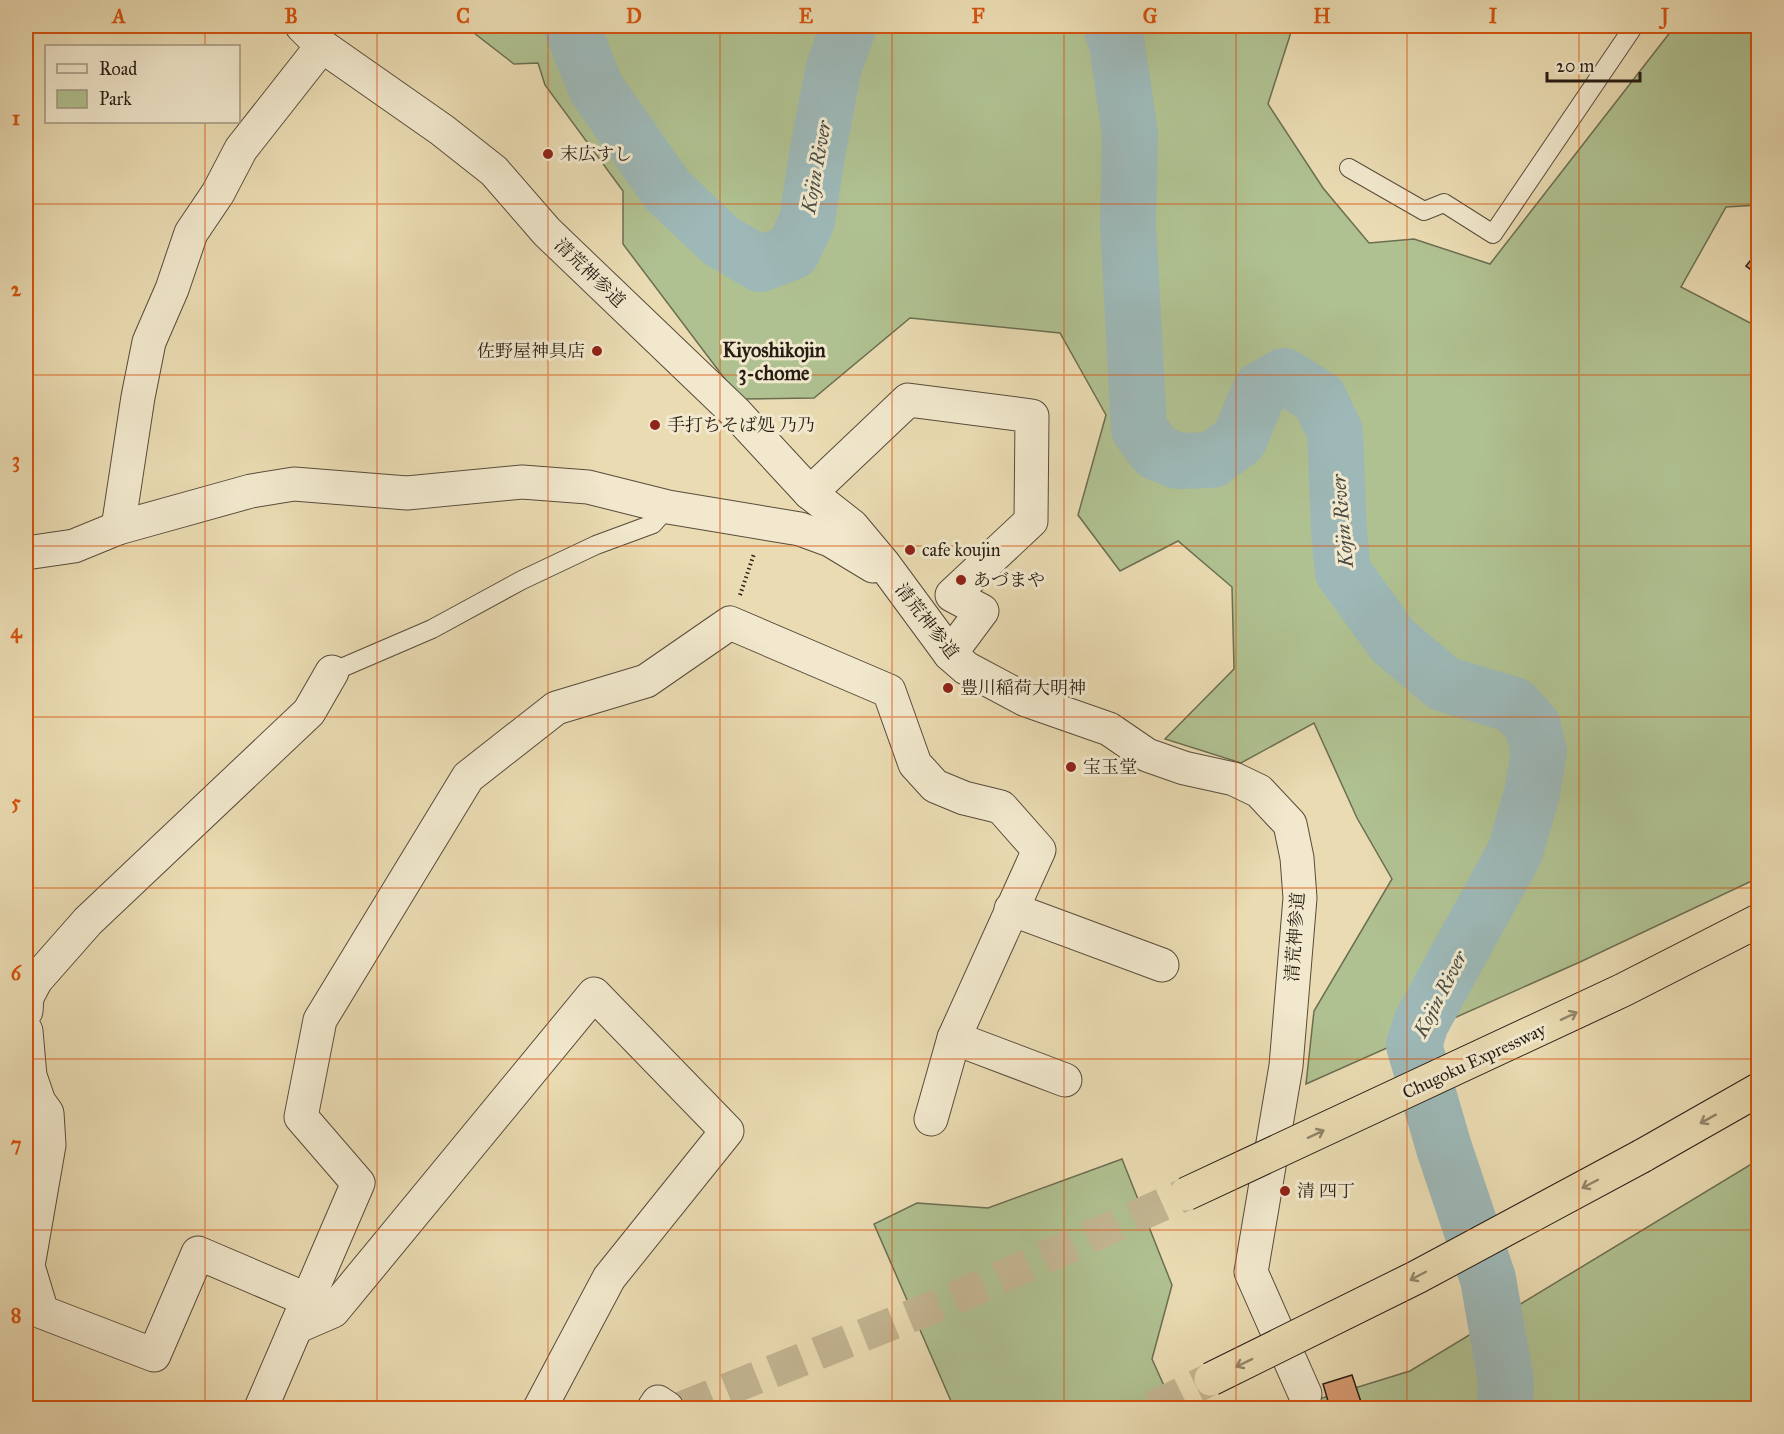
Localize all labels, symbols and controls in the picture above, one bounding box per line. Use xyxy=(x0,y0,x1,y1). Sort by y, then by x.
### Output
text: A xyxy=(110,4,126,28)
text: B xyxy=(284,4,298,28)
text: C xyxy=(456,4,470,28)
text: D xyxy=(626,4,642,28)
text: E xyxy=(799,4,814,28)
text: F xyxy=(971,4,985,28)
text: G xyxy=(1143,4,1158,28)
text: H xyxy=(1313,4,1331,28)
text: I xyxy=(1489,4,1498,28)
text: J xyxy=(1658,4,1670,30)
legend xyxy=(45,45,240,123)
scale bar xyxy=(1547,45,1640,83)
text: 20 m xyxy=(1556,55,1594,77)
text: Road xyxy=(99,58,137,80)
text: Park xyxy=(99,88,132,110)
text: 1 xyxy=(12,106,20,130)
water label: Kojin River xyxy=(796,117,836,216)
place label: 末広すし xyxy=(560,143,632,165)
marker: 末広すし xyxy=(541,147,555,161)
street label: 清荒神参道 xyxy=(550,234,630,312)
text: 2 xyxy=(11,277,22,301)
district label: Kiyoshikojin 3-chome xyxy=(722,338,826,386)
place label: 佐野屋神具店 xyxy=(477,340,585,362)
marker: 佐野屋神具店 xyxy=(590,344,604,358)
place label: 手打ちそば処 乃乃 xyxy=(667,414,815,436)
marker: 手打ちそば処 乃乃 xyxy=(648,418,662,432)
text: 3 xyxy=(12,448,20,473)
water label: Kojin River xyxy=(1326,472,1358,570)
place label: cafe koujin xyxy=(922,539,1001,561)
marker: cafe koujin xyxy=(903,543,917,557)
place label: あづまや xyxy=(973,569,1045,591)
marker: あづまや xyxy=(954,573,968,587)
street label: 清荒神参道 xyxy=(891,579,963,663)
text: 4 xyxy=(10,619,22,644)
place label: 豊川稲荷大明神 xyxy=(960,677,1086,699)
marker: 豊川稲荷大明神 xyxy=(941,681,955,695)
place label: 宝玉堂 xyxy=(1083,756,1137,778)
marker: 宝玉堂 xyxy=(1064,760,1078,774)
text: 5 xyxy=(11,790,21,814)
street label: 清荒神参道 xyxy=(1281,891,1309,983)
water label: Kojin River xyxy=(1408,946,1473,1042)
text: 6 xyxy=(11,961,23,985)
one-way arrow xyxy=(1559,1010,1577,1022)
street label: Chugoku Expressway xyxy=(1399,1018,1550,1105)
one-way arrow xyxy=(1699,1114,1717,1125)
one-way arrow xyxy=(1306,1128,1324,1140)
text: 7 xyxy=(11,1132,22,1156)
one-way arrow xyxy=(1582,1178,1599,1190)
place label: 清 四丁 xyxy=(1297,1180,1355,1202)
marker: 清 四丁 xyxy=(1278,1184,1292,1198)
one-way arrow xyxy=(1410,1271,1428,1282)
text: 8 xyxy=(11,1303,21,1327)
one-way arrow xyxy=(1235,1358,1253,1370)

